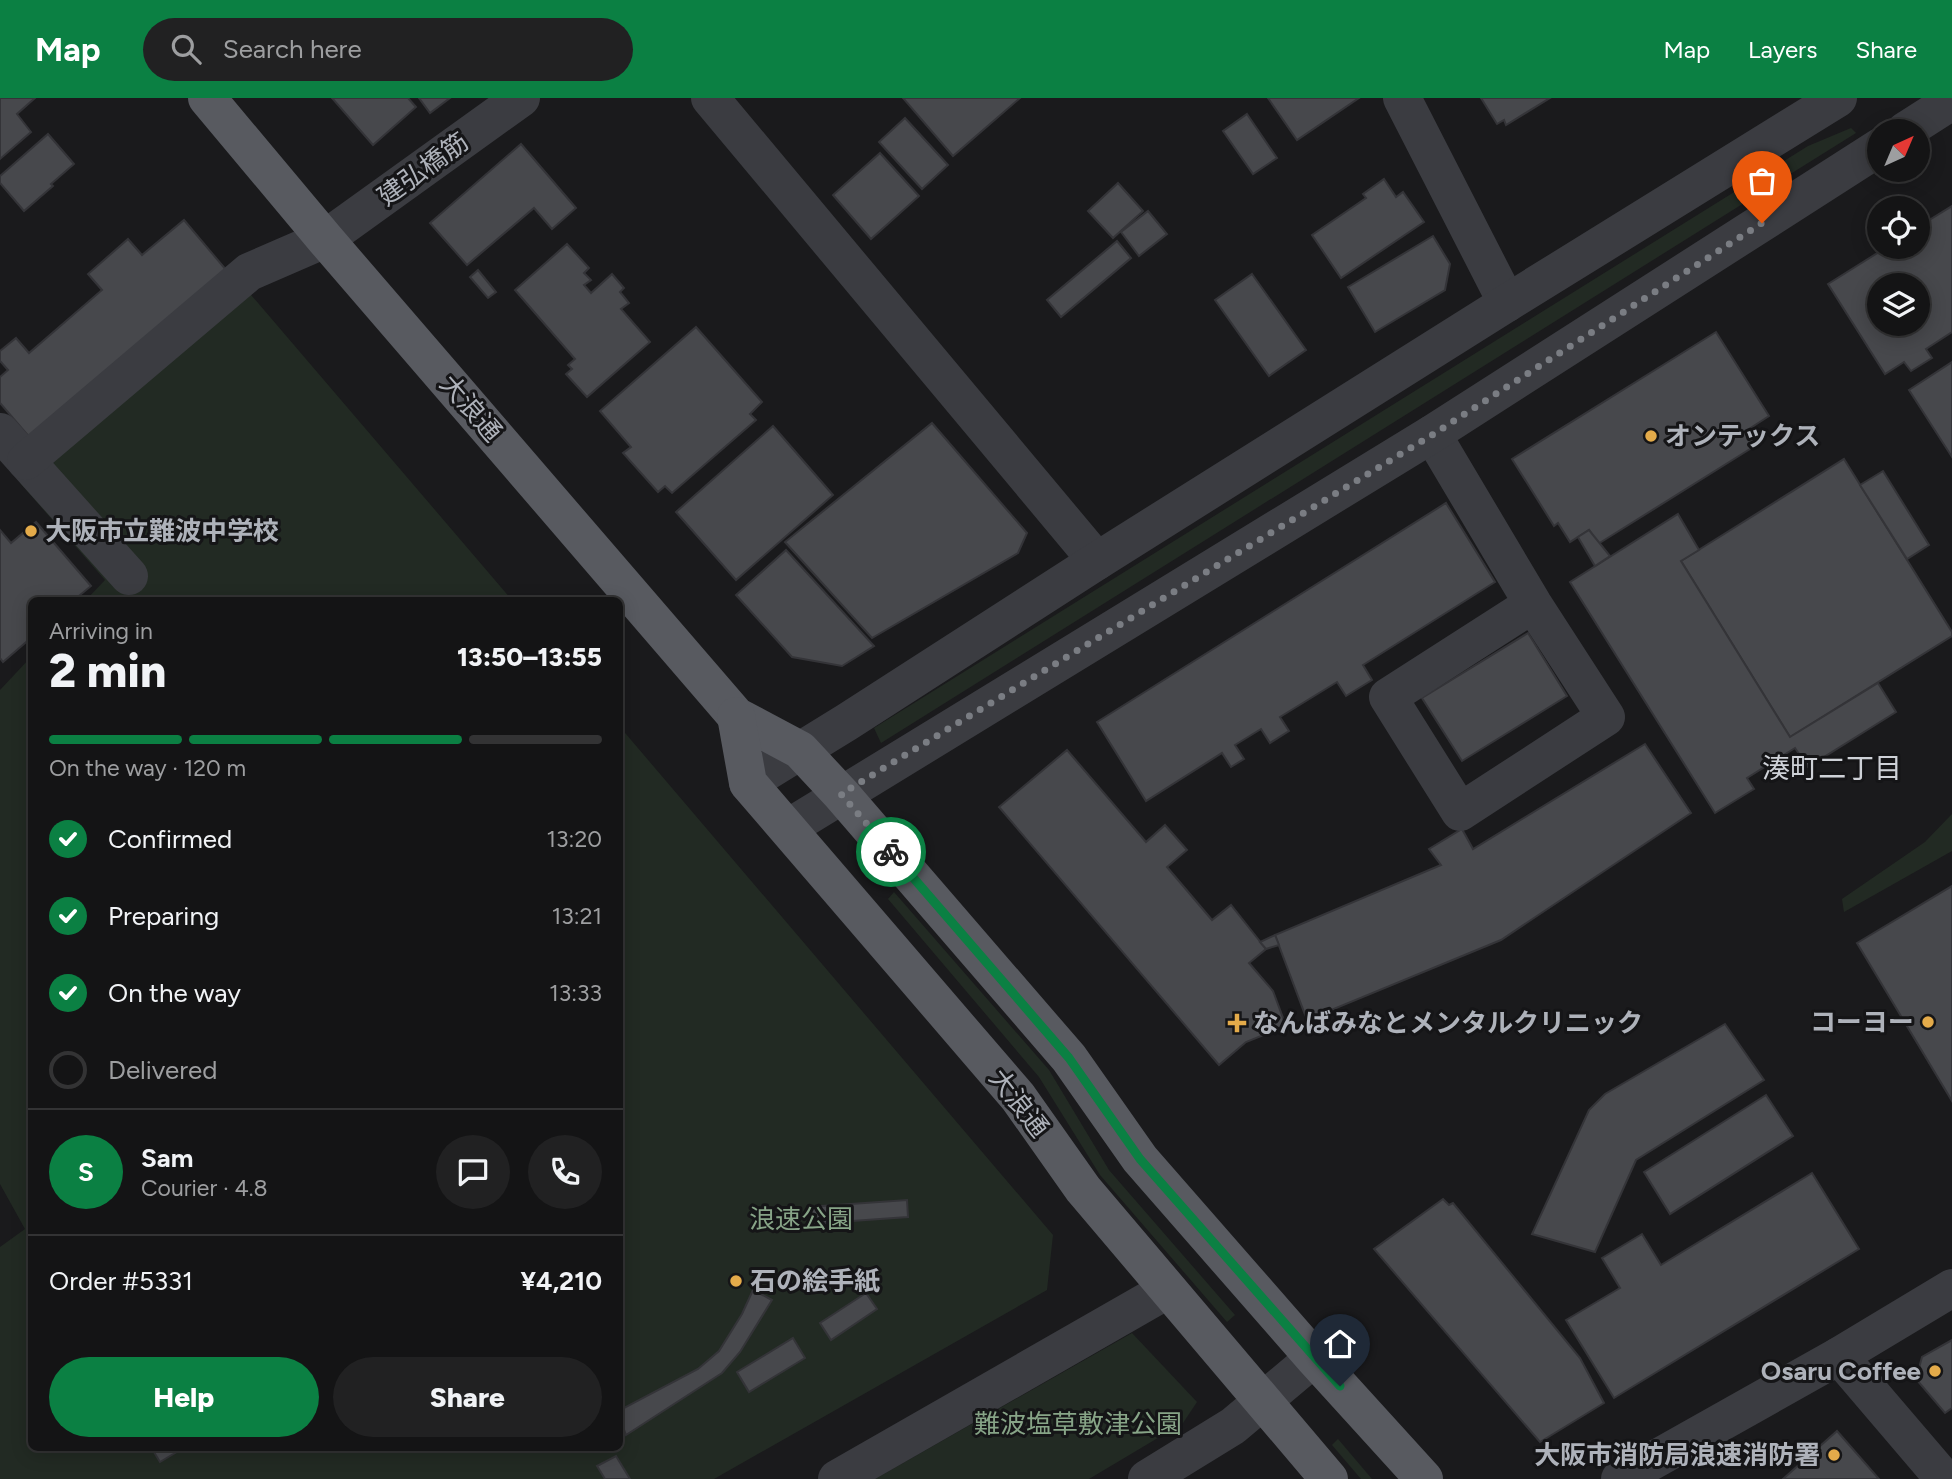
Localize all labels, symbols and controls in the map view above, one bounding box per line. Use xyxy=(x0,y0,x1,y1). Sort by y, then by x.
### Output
search box xyxy=(143,18,633,81)
text: Map xyxy=(35,30,101,69)
icon: search xyxy=(167,30,205,68)
text: Search here xyxy=(223,33,362,65)
text: Map xyxy=(1663,35,1710,64)
text: Layers xyxy=(1748,35,1817,64)
text: Share xyxy=(1855,35,1917,64)
north arrow xyxy=(1867,119,1930,182)
map controls xyxy=(1867,119,1930,336)
street label: 建弘橋筋 xyxy=(372,125,474,213)
pin xyxy=(1732,151,1792,223)
icon: bag xyxy=(1743,162,1781,200)
button: locate xyxy=(1867,196,1930,259)
button: layers xyxy=(1867,273,1930,336)
street label: 大浪通 xyxy=(433,368,509,448)
place label: オンテックス xyxy=(1665,420,1820,452)
marker: オンテックス xyxy=(1643,428,1659,444)
place label: 大阪市立難波中学校 xyxy=(45,515,279,547)
marker: 大阪市立難波中学校 xyxy=(23,523,39,539)
text: Arriving in xyxy=(49,617,153,645)
text: 13:50–13:55 xyxy=(457,641,602,673)
text: 2 min xyxy=(49,643,166,699)
district label: 湊町二丁目 xyxy=(1762,751,1902,785)
text: On the way · 120 m xyxy=(49,754,246,782)
courier xyxy=(856,817,926,887)
icon: check xyxy=(49,820,87,858)
text: Confirmed xyxy=(108,823,232,855)
text: 13:20 xyxy=(547,825,602,853)
icon: bike xyxy=(872,833,910,871)
icon: check xyxy=(49,897,87,935)
text: Preparing xyxy=(108,900,219,932)
text: 13:21 xyxy=(552,902,602,930)
icon: check xyxy=(49,974,87,1012)
text: On the way xyxy=(108,977,241,1009)
text: 13:33 xyxy=(549,979,602,1007)
place label: コーヨー xyxy=(1810,1006,1914,1038)
place label: なんばみなとメンタルクリニック xyxy=(1253,1007,1643,1039)
marker: なんばみなとメンタルクリニック xyxy=(1227,1013,1247,1033)
marker: コーヨー xyxy=(1920,1014,1936,1030)
text: Delivered xyxy=(108,1054,217,1086)
street label: 大浪通 xyxy=(982,1062,1056,1144)
button: chat xyxy=(436,1135,510,1209)
button: phone xyxy=(528,1135,602,1209)
text: Sam xyxy=(141,1142,193,1174)
text: S xyxy=(78,1156,94,1188)
text: Courier · 4.8 xyxy=(141,1174,268,1202)
park label: 浪速公園 xyxy=(749,1203,853,1235)
text: Order #5331 xyxy=(49,1265,193,1297)
text: ¥4,210 xyxy=(520,1265,602,1297)
place label: 石の絵手紙 xyxy=(750,1265,880,1297)
marker: 石の絵手紙 xyxy=(728,1273,744,1289)
pin xyxy=(1310,1314,1370,1386)
icon: home xyxy=(1321,1325,1359,1363)
place label: Osaru Coffee xyxy=(1761,1355,1921,1387)
button: Help xyxy=(49,1357,319,1437)
button: Share xyxy=(333,1357,602,1437)
marker: Osaru Coffee xyxy=(1927,1363,1943,1379)
park label: 難波塩草敷津公園 xyxy=(974,1408,1182,1440)
place label: 大阪市消防局浪速消防署 xyxy=(1534,1439,1820,1471)
marker: 大阪市消防局浪速消防署 xyxy=(1826,1447,1842,1463)

